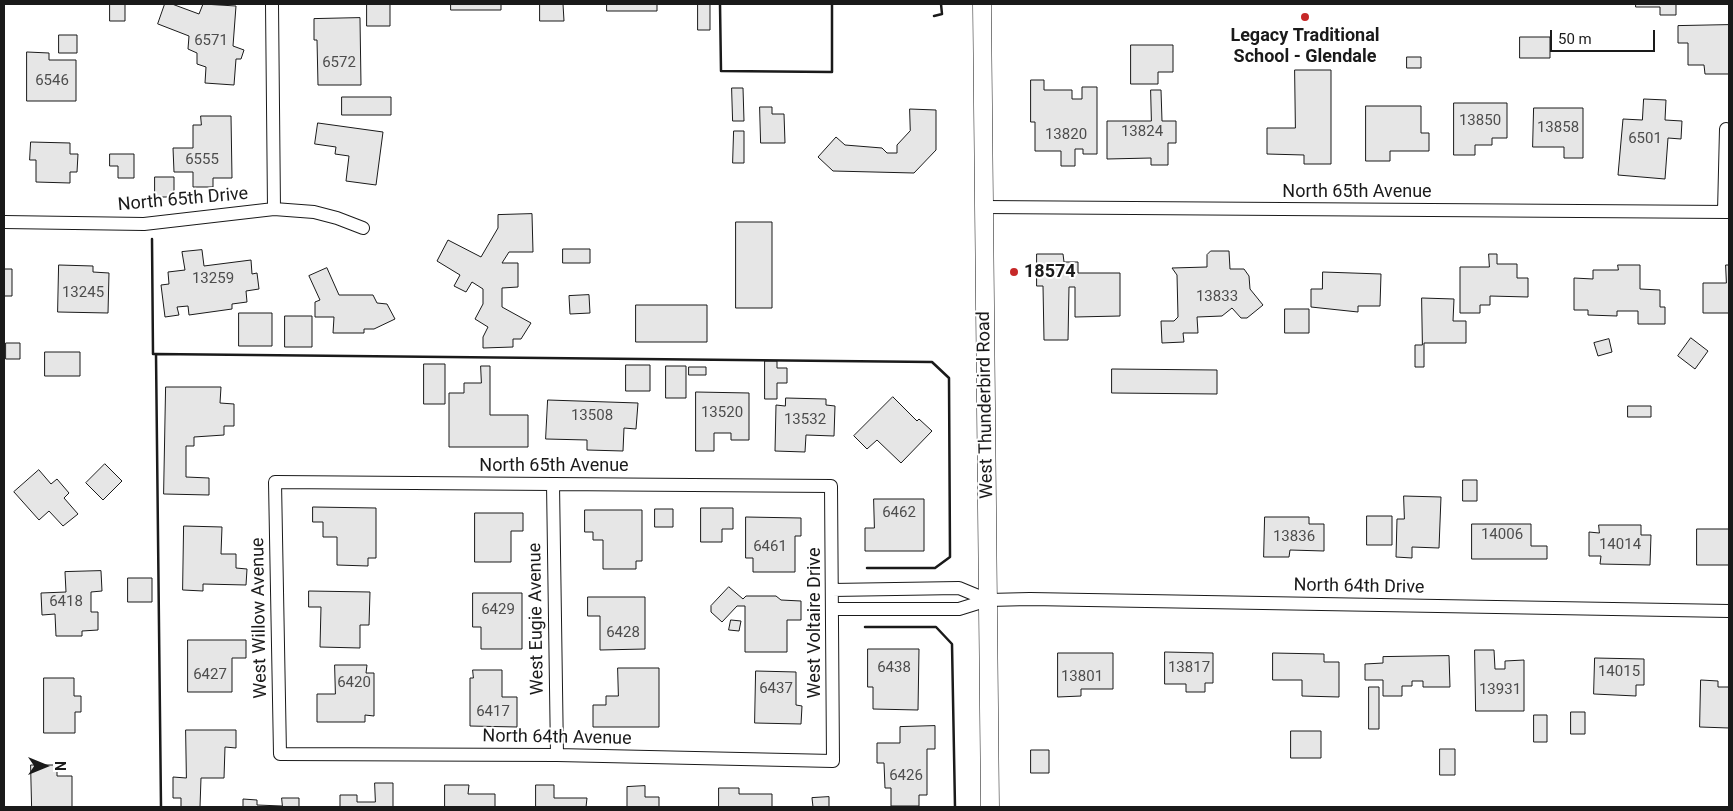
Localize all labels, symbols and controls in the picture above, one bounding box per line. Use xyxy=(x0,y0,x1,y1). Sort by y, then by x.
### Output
marker: Legacy Traditional School - Glendale xyxy=(1299,11,1311,23)
scale bar xyxy=(1553,20,1658,52)
place label: Legacy Traditional School - Glendale xyxy=(1230,25,1380,68)
text: 50 m xyxy=(1558,30,1592,48)
house number: 6571 xyxy=(194,32,228,50)
house number: 6572 xyxy=(322,54,356,72)
house number: 6546 xyxy=(35,72,69,90)
house number: 13850 xyxy=(1459,112,1501,130)
house number: 13858 xyxy=(1537,119,1579,137)
house number: 13824 xyxy=(1121,123,1163,141)
house number: 13820 xyxy=(1045,126,1087,144)
house number: 6501 xyxy=(1628,130,1662,148)
house number: 6555 xyxy=(185,151,219,169)
street label: North 65th Avenue xyxy=(1282,181,1432,203)
street label: North 65th Drive xyxy=(117,184,249,216)
place label: 18574 xyxy=(1024,261,1076,283)
marker: 18574 xyxy=(1008,266,1020,278)
house number: 13259 xyxy=(192,270,234,288)
house number: 13245 xyxy=(62,284,104,302)
house number: 13833 xyxy=(1196,288,1238,306)
street label: West Thunderbird Road xyxy=(974,311,998,499)
house number: 13520 xyxy=(701,404,743,422)
house number: 13508 xyxy=(571,407,613,425)
house number: 13532 xyxy=(784,411,826,429)
street label: North 65th Avenue xyxy=(479,455,629,477)
house number: 6462 xyxy=(882,504,916,522)
house number: 14006 xyxy=(1481,526,1523,544)
house number: 13836 xyxy=(1273,528,1315,546)
house number: 14014 xyxy=(1599,536,1641,554)
street label: West Willow Avenue xyxy=(248,537,272,699)
house number: 6461 xyxy=(753,538,787,556)
street label: West Eugie Avenue xyxy=(525,543,549,695)
street label: West Voltaire Drive xyxy=(804,547,826,699)
street label: North 64th Drive xyxy=(1293,575,1425,599)
house number: 6418 xyxy=(49,593,83,611)
house number: 6429 xyxy=(481,601,515,619)
house number: 6428 xyxy=(606,624,640,642)
house number: 6438 xyxy=(877,659,911,677)
house number: 13817 xyxy=(1168,659,1210,677)
house number: 14015 xyxy=(1598,663,1640,681)
house number: 6427 xyxy=(193,666,227,684)
house number: 13801 xyxy=(1061,668,1103,686)
house number: 6420 xyxy=(337,674,371,692)
house number: 6437 xyxy=(759,680,793,698)
house number: 13931 xyxy=(1479,681,1521,699)
house number: 6417 xyxy=(476,703,510,721)
street label: North 64th Avenue xyxy=(482,726,632,750)
north arrow xyxy=(20,741,70,791)
text: N xyxy=(52,761,68,771)
house number: 6426 xyxy=(889,767,923,785)

